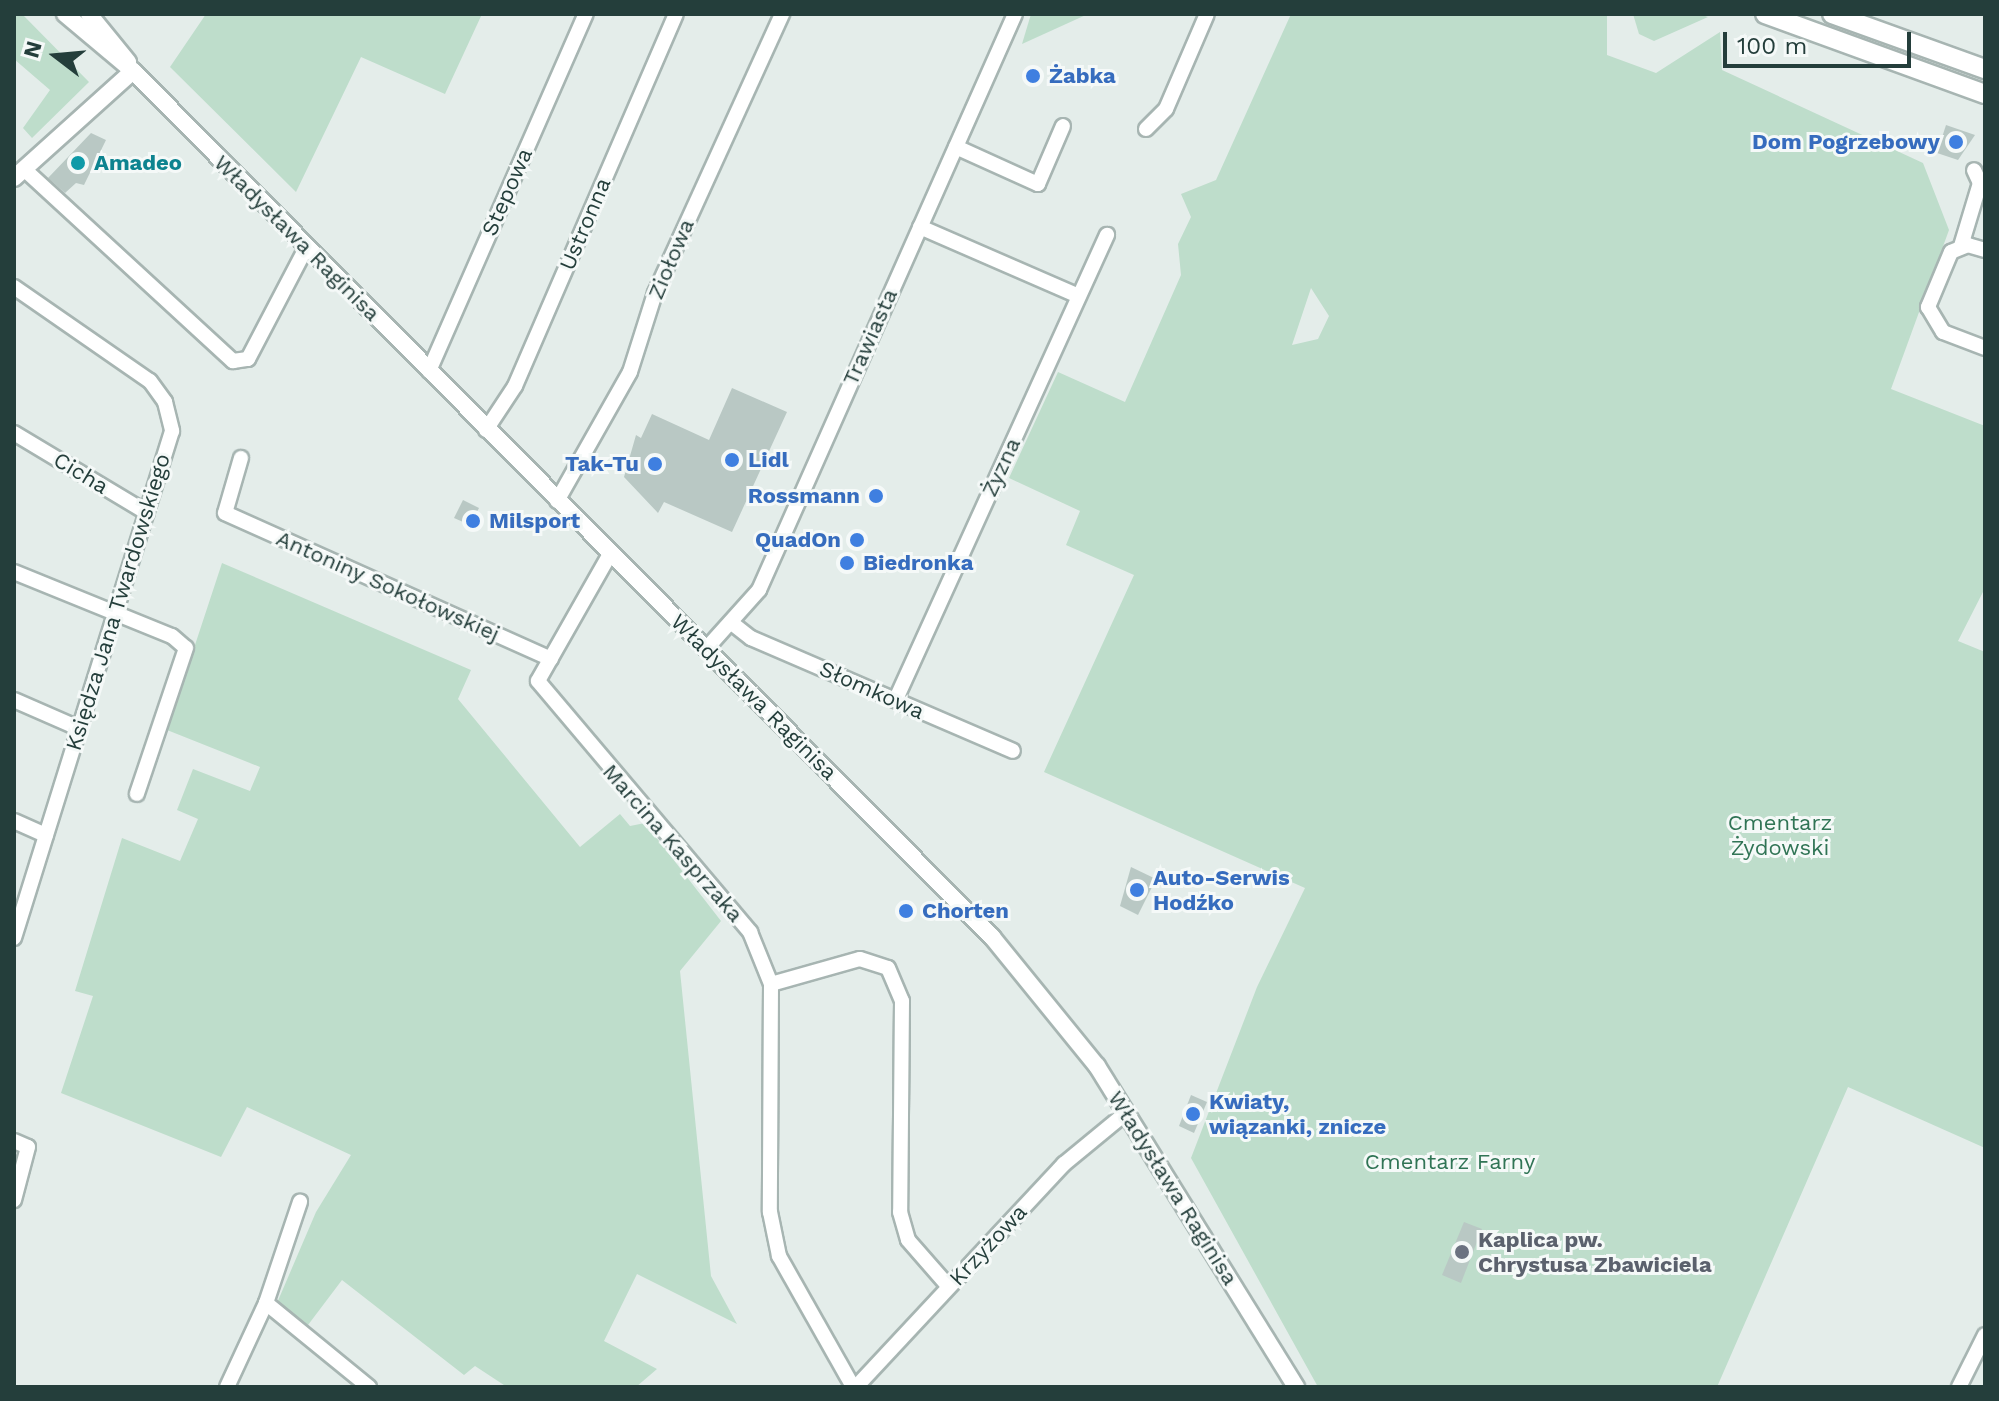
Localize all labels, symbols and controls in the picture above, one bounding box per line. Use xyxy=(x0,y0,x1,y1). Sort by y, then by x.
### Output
north arrow xyxy=(16,16,96,96)
scale bar xyxy=(1727,16,1915,66)
text: 100 m xyxy=(1737,32,1807,60)
text: N xyxy=(18,38,47,61)
place label: Żabka xyxy=(1049,63,1116,89)
marker: Żabka xyxy=(1024,67,1042,85)
place label: Dom Pogrzebowy xyxy=(1752,129,1940,155)
marker: Dom Pogrzebowy xyxy=(1947,133,1965,151)
street label: Stepowa xyxy=(476,144,538,240)
street label: Władysława Raginisa xyxy=(208,149,386,327)
place label: Amadeo xyxy=(94,150,182,176)
marker: Amadeo xyxy=(69,154,87,172)
street label: Ustronna xyxy=(554,174,616,274)
street label: Ziołowa xyxy=(642,215,700,303)
street label: Trawiasta xyxy=(837,285,903,389)
street label: Żyzna xyxy=(976,433,1026,501)
street label: Cicha xyxy=(49,446,113,500)
place label: Lidl xyxy=(748,447,789,473)
street label: Księdza Jana Twardowskiego xyxy=(60,449,176,755)
place label: Tak-Tu xyxy=(565,451,639,477)
marker: Lidl xyxy=(723,451,741,469)
marker: Tak-Tu xyxy=(646,455,664,473)
place label: Rossmann xyxy=(748,483,860,509)
marker: Rossmann xyxy=(867,487,885,505)
place label: Milsport xyxy=(489,508,580,534)
marker: Milsport xyxy=(464,512,482,530)
street label: Antoniny Sokołowskiej xyxy=(272,525,504,647)
place label: QuadOn xyxy=(755,527,841,553)
marker: QuadOn xyxy=(848,531,866,549)
place label: Biedronka xyxy=(863,550,973,576)
marker: Biedronka xyxy=(838,554,856,572)
street label: Władysława Raginisa xyxy=(665,608,843,786)
street label: Słomkowa xyxy=(815,655,929,725)
street label: Marcina Kasprzaka xyxy=(597,758,749,928)
park label: Cmentarz Żydowski xyxy=(1728,809,1832,860)
place label: Auto-Serwis Hodźko xyxy=(1153,864,1290,916)
marker: Auto-Serwis Hodźko xyxy=(1128,881,1146,899)
place label: Chorten xyxy=(922,898,1009,924)
marker: Chorten xyxy=(897,902,915,920)
street label: Władysława Raginisa xyxy=(1102,1086,1244,1290)
place label: Kwiaty, wiązanki, znicze xyxy=(1209,1088,1386,1140)
marker: Kwiaty, wiązanki, znicze xyxy=(1184,1105,1202,1123)
park label: Cmentarz Farny xyxy=(1365,1149,1535,1175)
street label: Krzyżowa xyxy=(944,1199,1032,1291)
place label: Kaplica pw. Chrystusa Zbawiciela xyxy=(1478,1226,1712,1278)
marker: Kaplica pw. Chrystusa Zbawiciela xyxy=(1453,1243,1471,1261)

